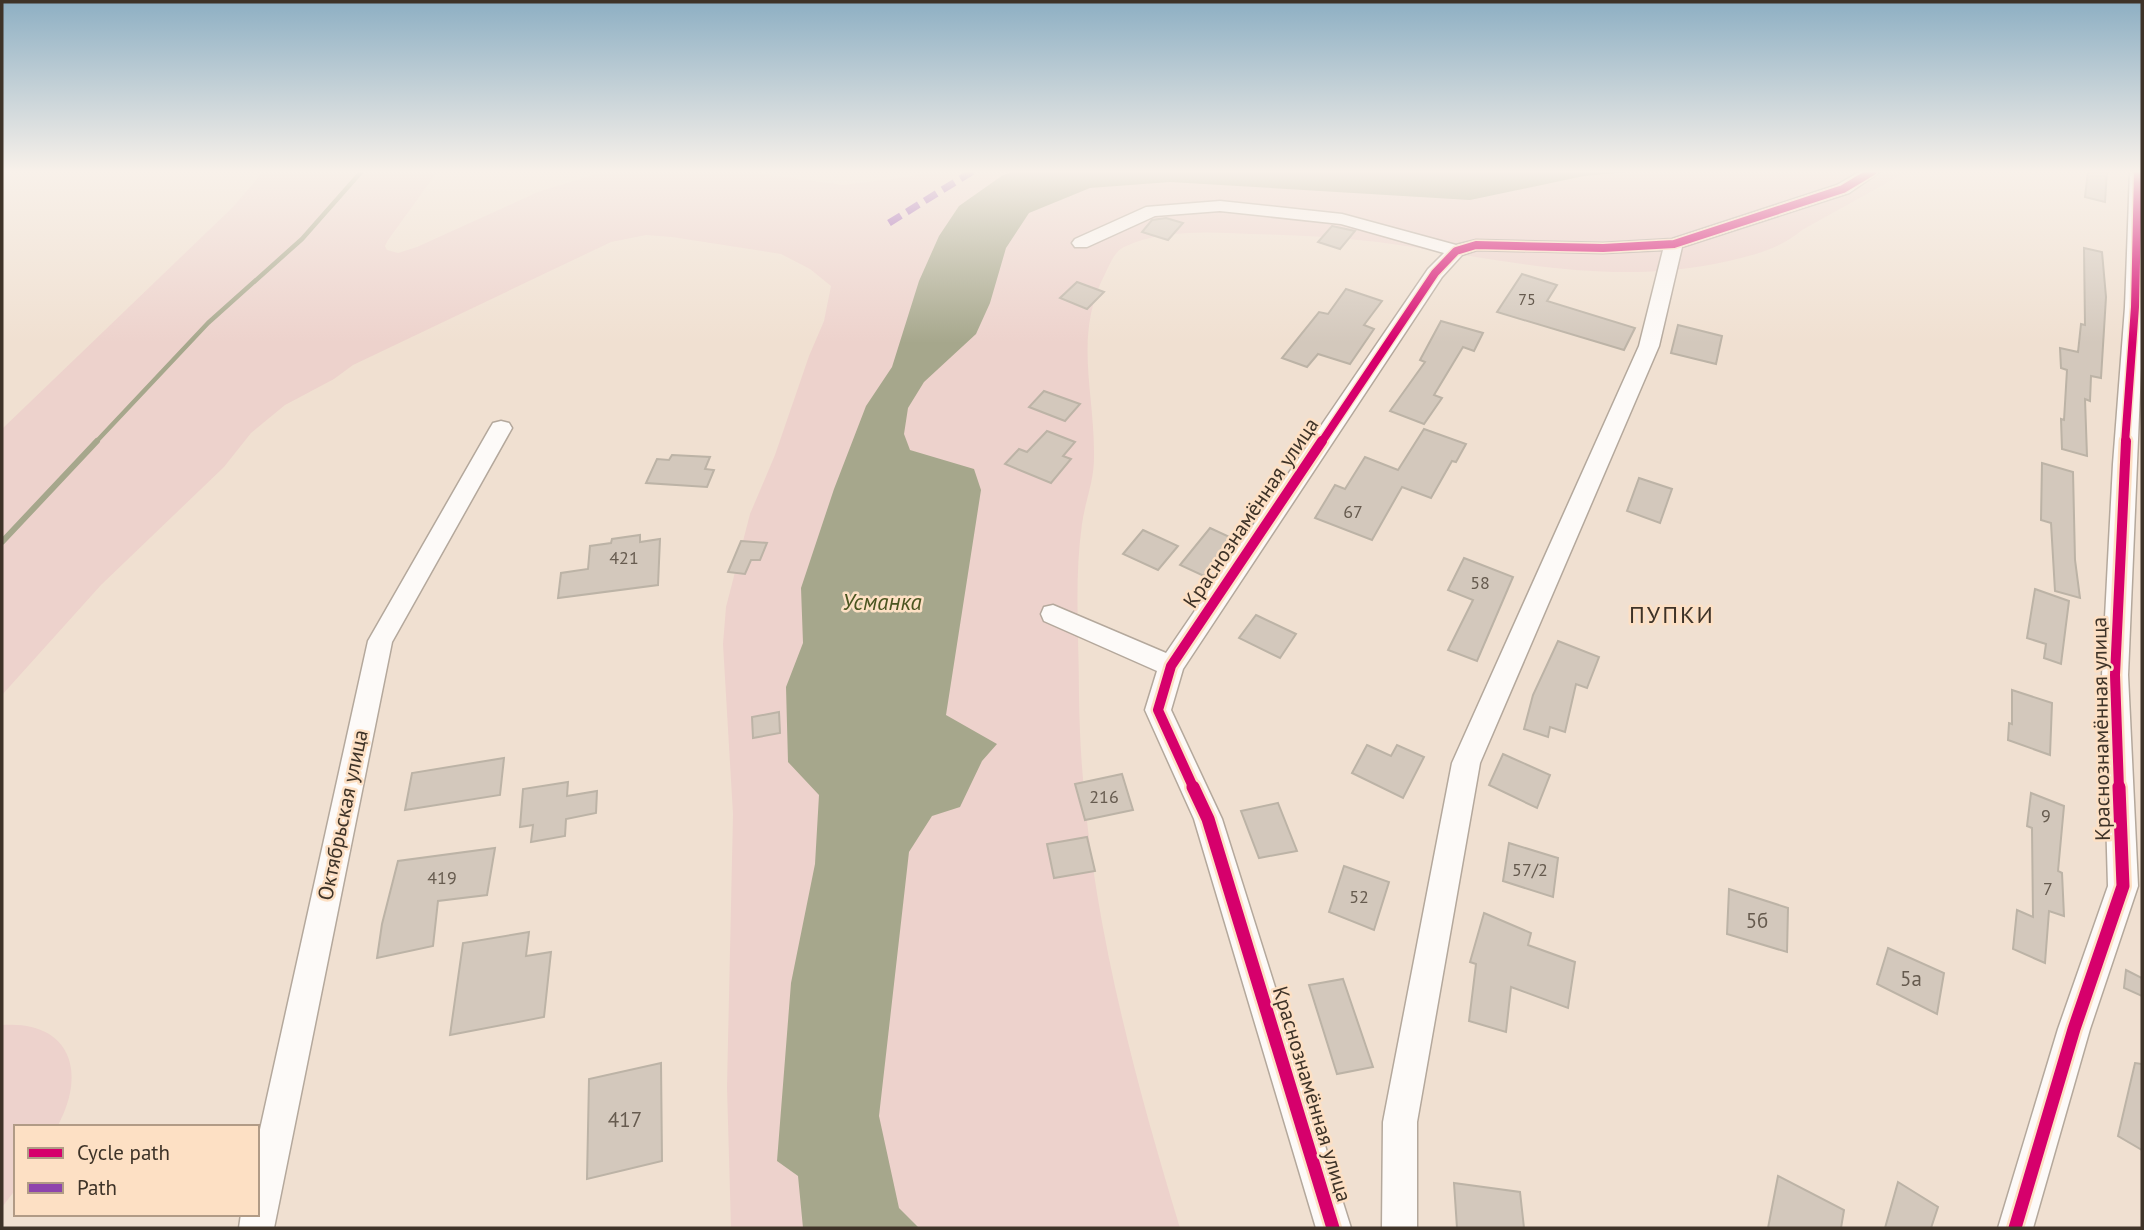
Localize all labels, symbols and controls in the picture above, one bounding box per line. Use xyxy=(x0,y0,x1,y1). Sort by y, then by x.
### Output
house number: 75 xyxy=(1518,289,1536,309)
street label: Краснознамённая улица xyxy=(1177,412,1324,613)
house number: 67 xyxy=(1343,500,1363,523)
house number: 421 xyxy=(609,546,639,569)
house number: 58 xyxy=(1470,571,1490,594)
water label: Усманка xyxy=(842,587,922,616)
district label: ПУПКИ xyxy=(1629,599,1715,630)
street label: Краснознамённая улица xyxy=(2085,617,2116,841)
street label: Октябрьская улица xyxy=(311,727,374,903)
house number: 216 xyxy=(1089,785,1119,808)
house number: 9 xyxy=(2041,804,2051,827)
house number: 57/2 xyxy=(1512,858,1548,881)
house number: 419 xyxy=(427,866,457,889)
house number: 7 xyxy=(2043,877,2053,900)
house number: 52 xyxy=(1349,885,1369,908)
house number: 5б xyxy=(1746,907,1768,934)
house number: 5а xyxy=(1900,965,1922,992)
street label: Краснознамённая улица xyxy=(1267,983,1358,1205)
house number: 417 xyxy=(608,1106,642,1133)
legend xyxy=(14,1125,259,1216)
text: Cycle path xyxy=(77,1139,170,1166)
text: Path xyxy=(77,1174,117,1201)

